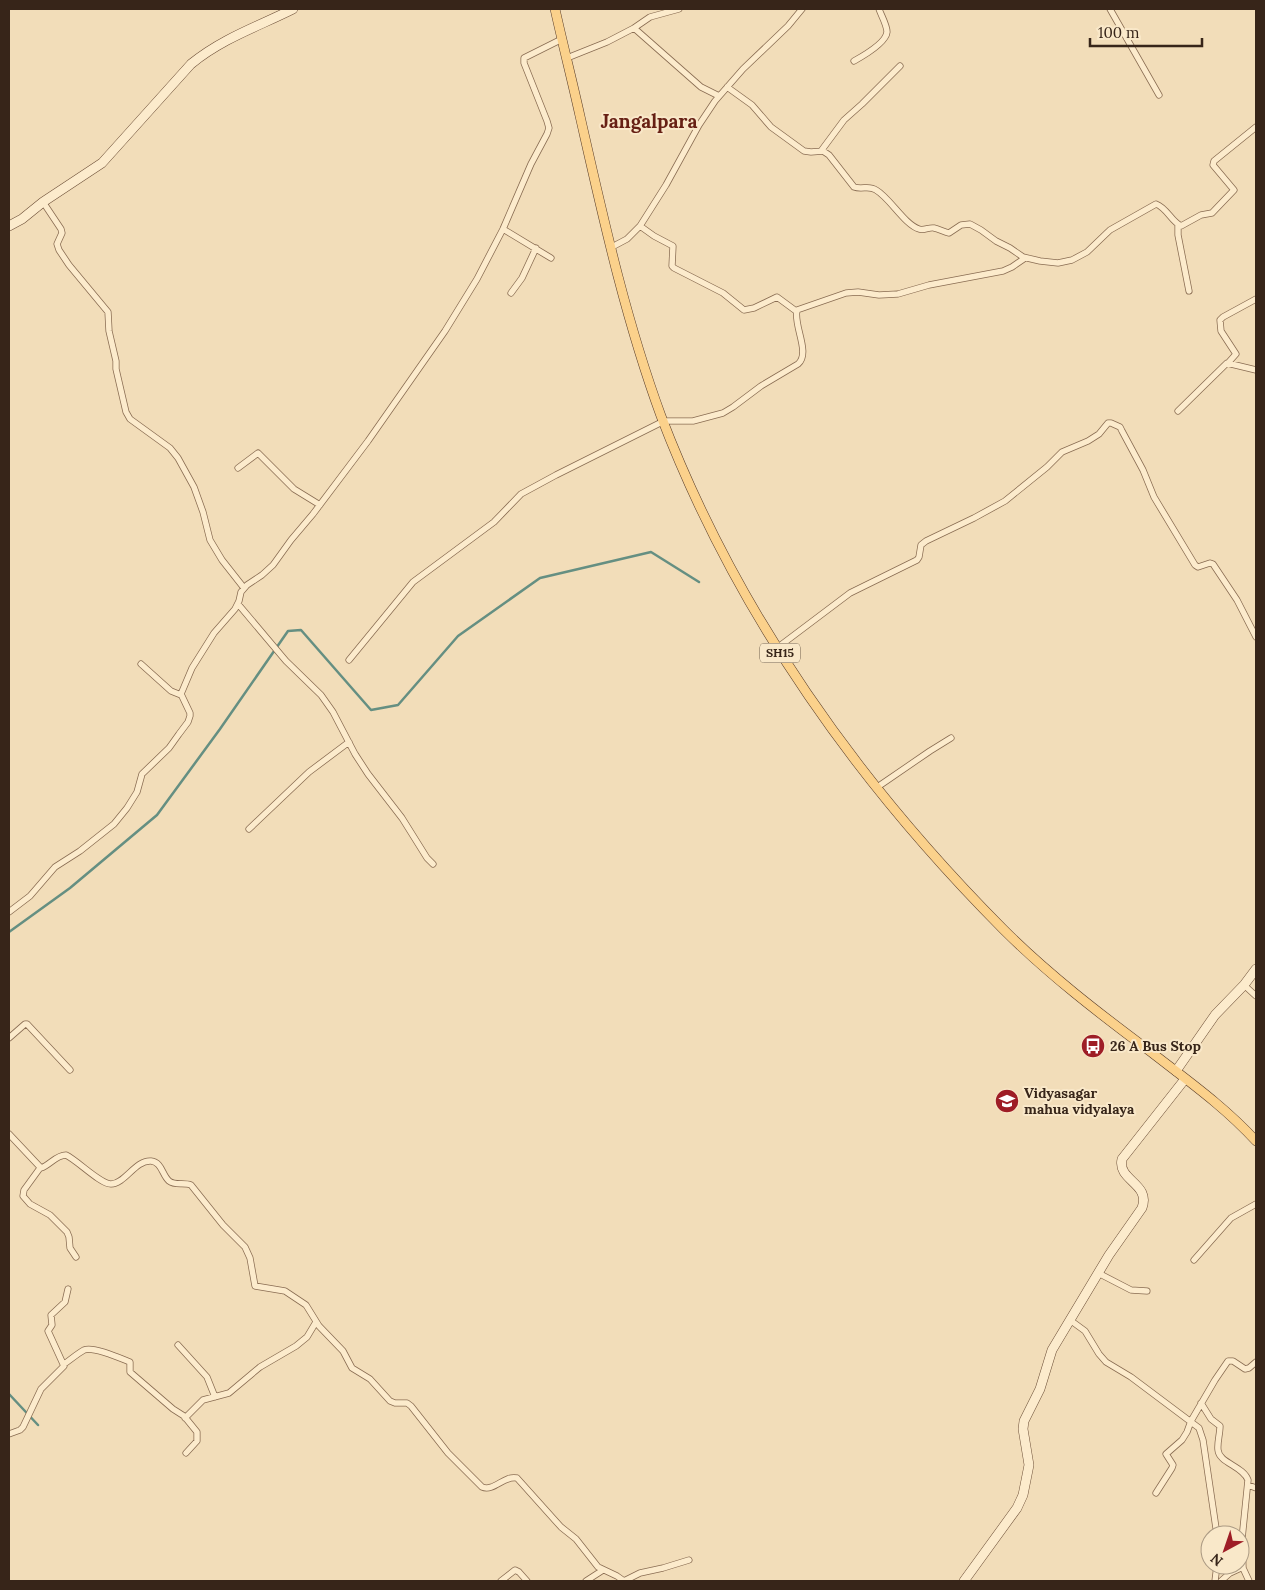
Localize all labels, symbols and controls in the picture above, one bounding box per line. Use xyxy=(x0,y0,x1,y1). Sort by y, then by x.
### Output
scale bar xyxy=(1090,15,1202,47)
text: 100 m xyxy=(1098,23,1139,42)
district label: Jangalpara xyxy=(601,109,697,133)
road number: SH15 xyxy=(760,644,800,662)
bus stop icon: 26 A Bus Stop xyxy=(1080,1033,1106,1059)
place label: 26 A Bus Stop xyxy=(1110,1037,1201,1055)
place label: Vidyasagar mahua vidyalaya xyxy=(1024,1084,1135,1118)
school or university icon: Vidyasagar mahua vidyalaya xyxy=(994,1088,1020,1114)
north arrow xyxy=(1200,1525,1250,1575)
text: N xyxy=(1207,1549,1227,1570)

